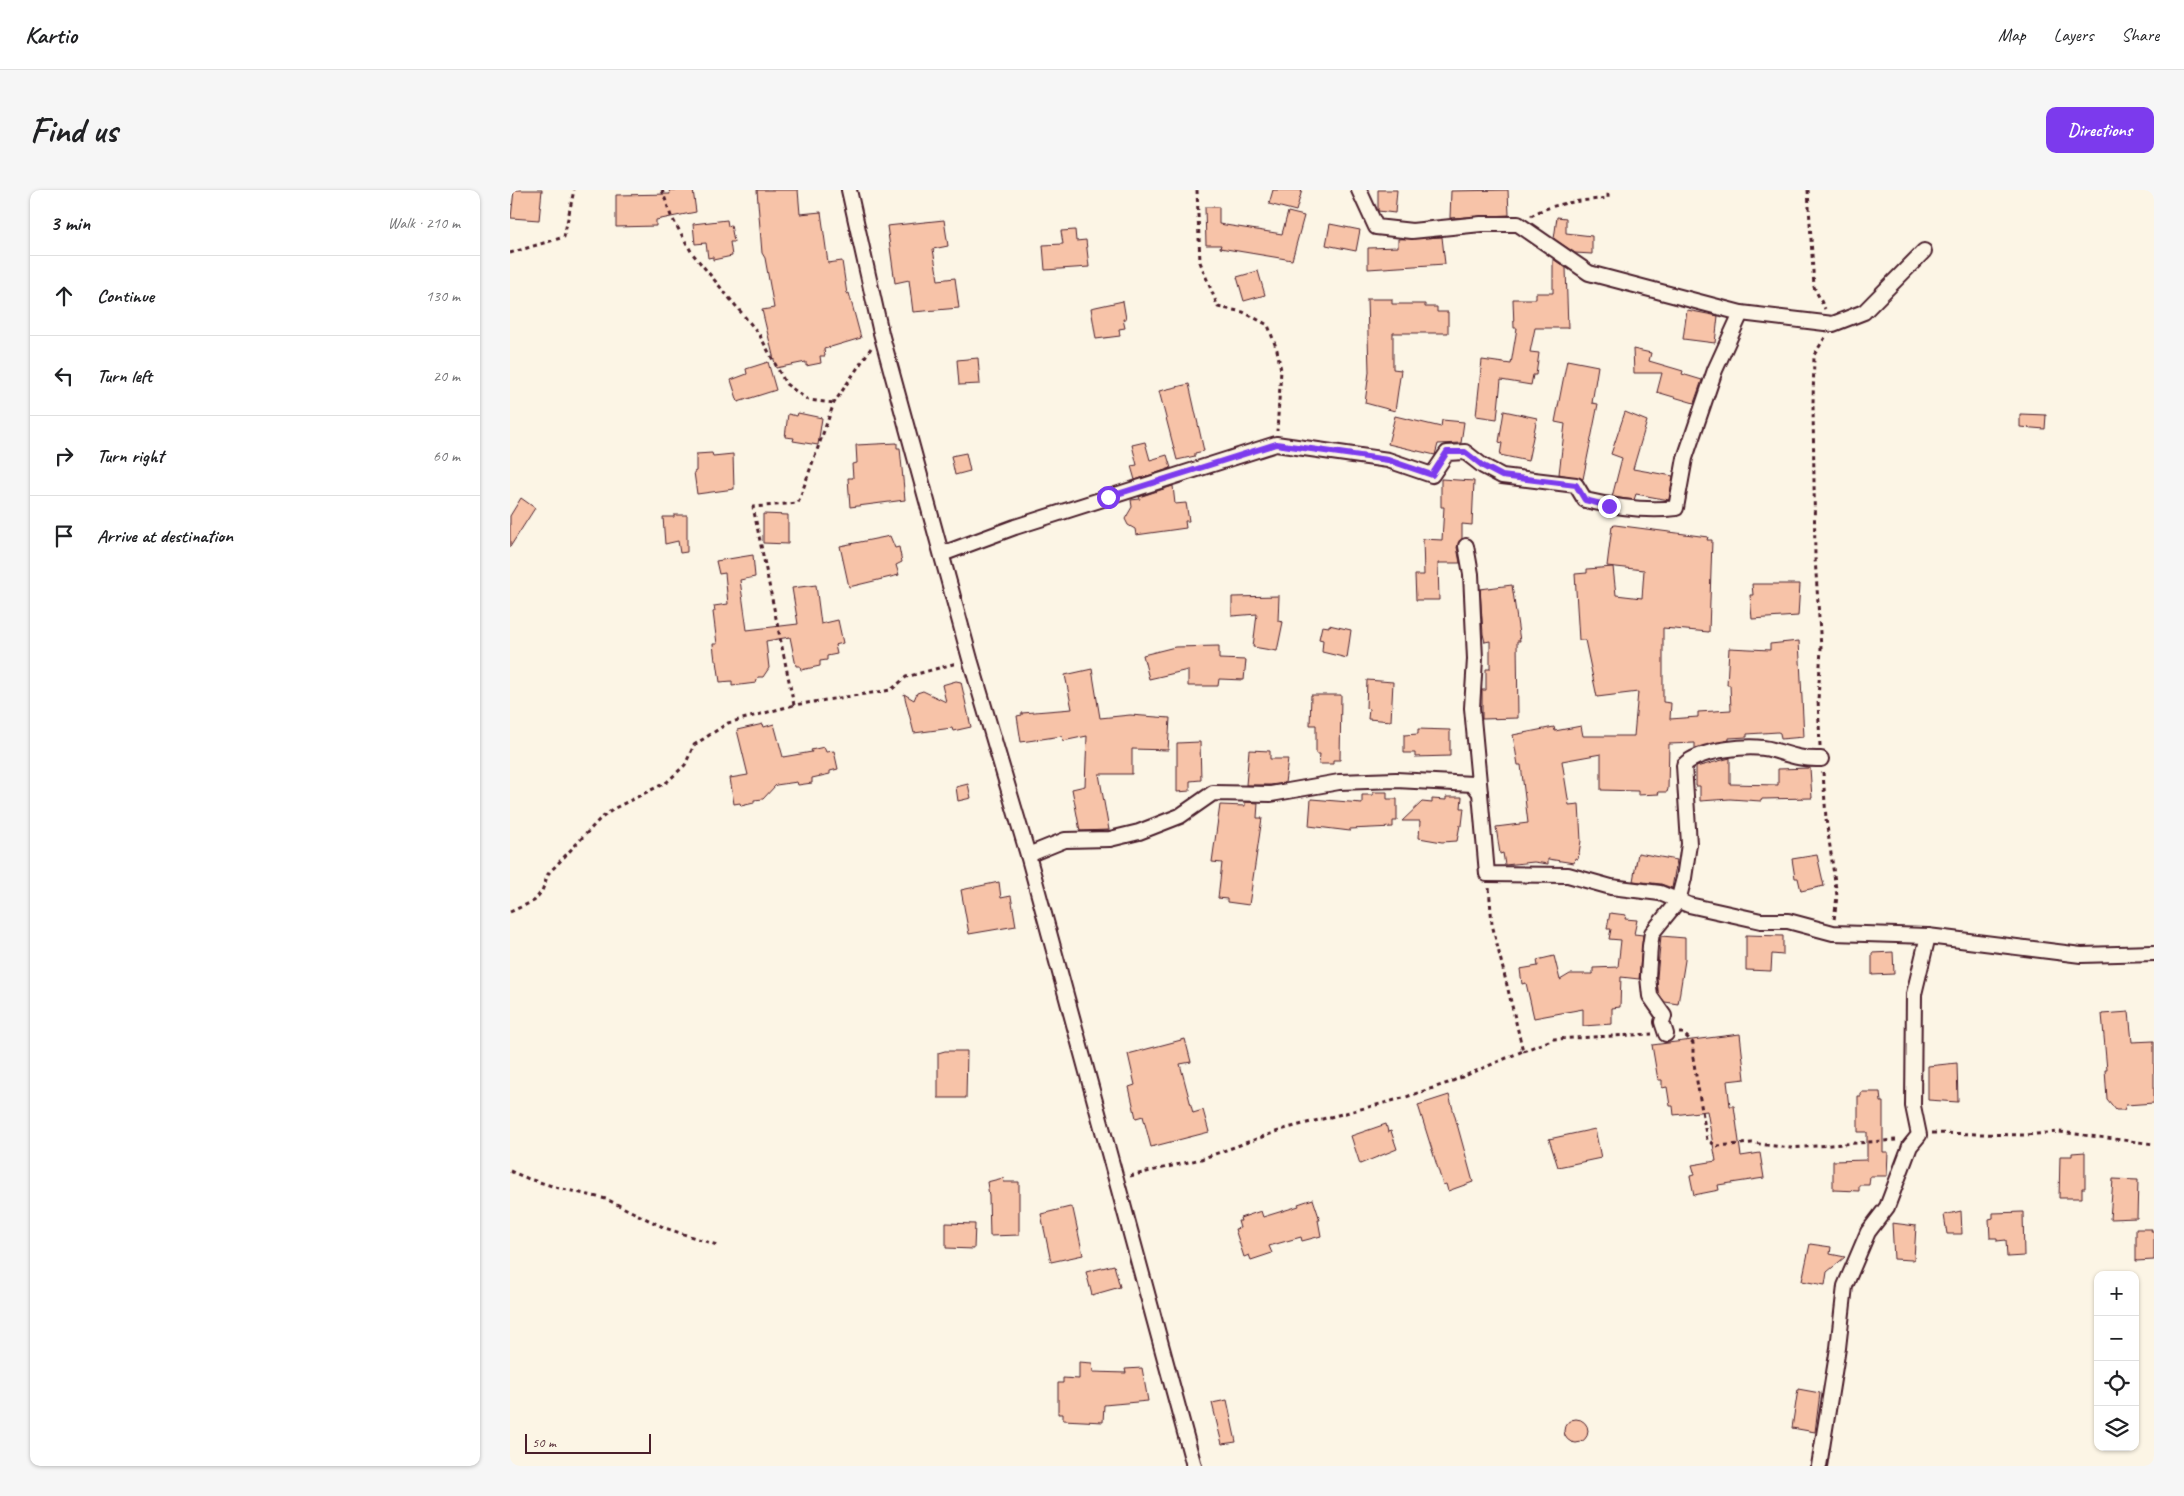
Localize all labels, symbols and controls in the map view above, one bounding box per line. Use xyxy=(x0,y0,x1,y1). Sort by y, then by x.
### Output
text: Kartio xyxy=(25,20,77,50)
text: Map xyxy=(1998,24,2026,46)
text: Layers xyxy=(2054,24,2093,46)
text: Share xyxy=(2121,24,2159,46)
button: Directions xyxy=(2046,107,2154,153)
text: Find us xyxy=(30,108,117,153)
text: 3 min xyxy=(50,210,90,236)
text: Walk · 210 m xyxy=(388,213,460,233)
icon: ahead xyxy=(50,282,78,310)
text: Continue xyxy=(97,284,154,308)
text: 130 m xyxy=(426,286,460,306)
icon: left xyxy=(50,362,78,390)
text: Turn left xyxy=(97,364,152,388)
text: 20 m xyxy=(433,366,460,386)
icon: right xyxy=(50,442,78,470)
text: Turn right xyxy=(97,444,164,468)
text: 60 m xyxy=(433,446,460,466)
route start xyxy=(1097,486,1120,509)
route end xyxy=(1598,495,1621,518)
icon: arrive xyxy=(50,522,78,550)
text: Arrive at destination xyxy=(97,524,233,548)
map controls xyxy=(2094,1271,2139,1451)
button: + xyxy=(2094,1271,2139,1316)
button: − xyxy=(2094,1316,2139,1361)
button: locate xyxy=(2094,1361,2139,1406)
button: layers xyxy=(2094,1406,2139,1451)
scale bar xyxy=(525,1431,651,1454)
text: 50 m xyxy=(532,1434,556,1451)

